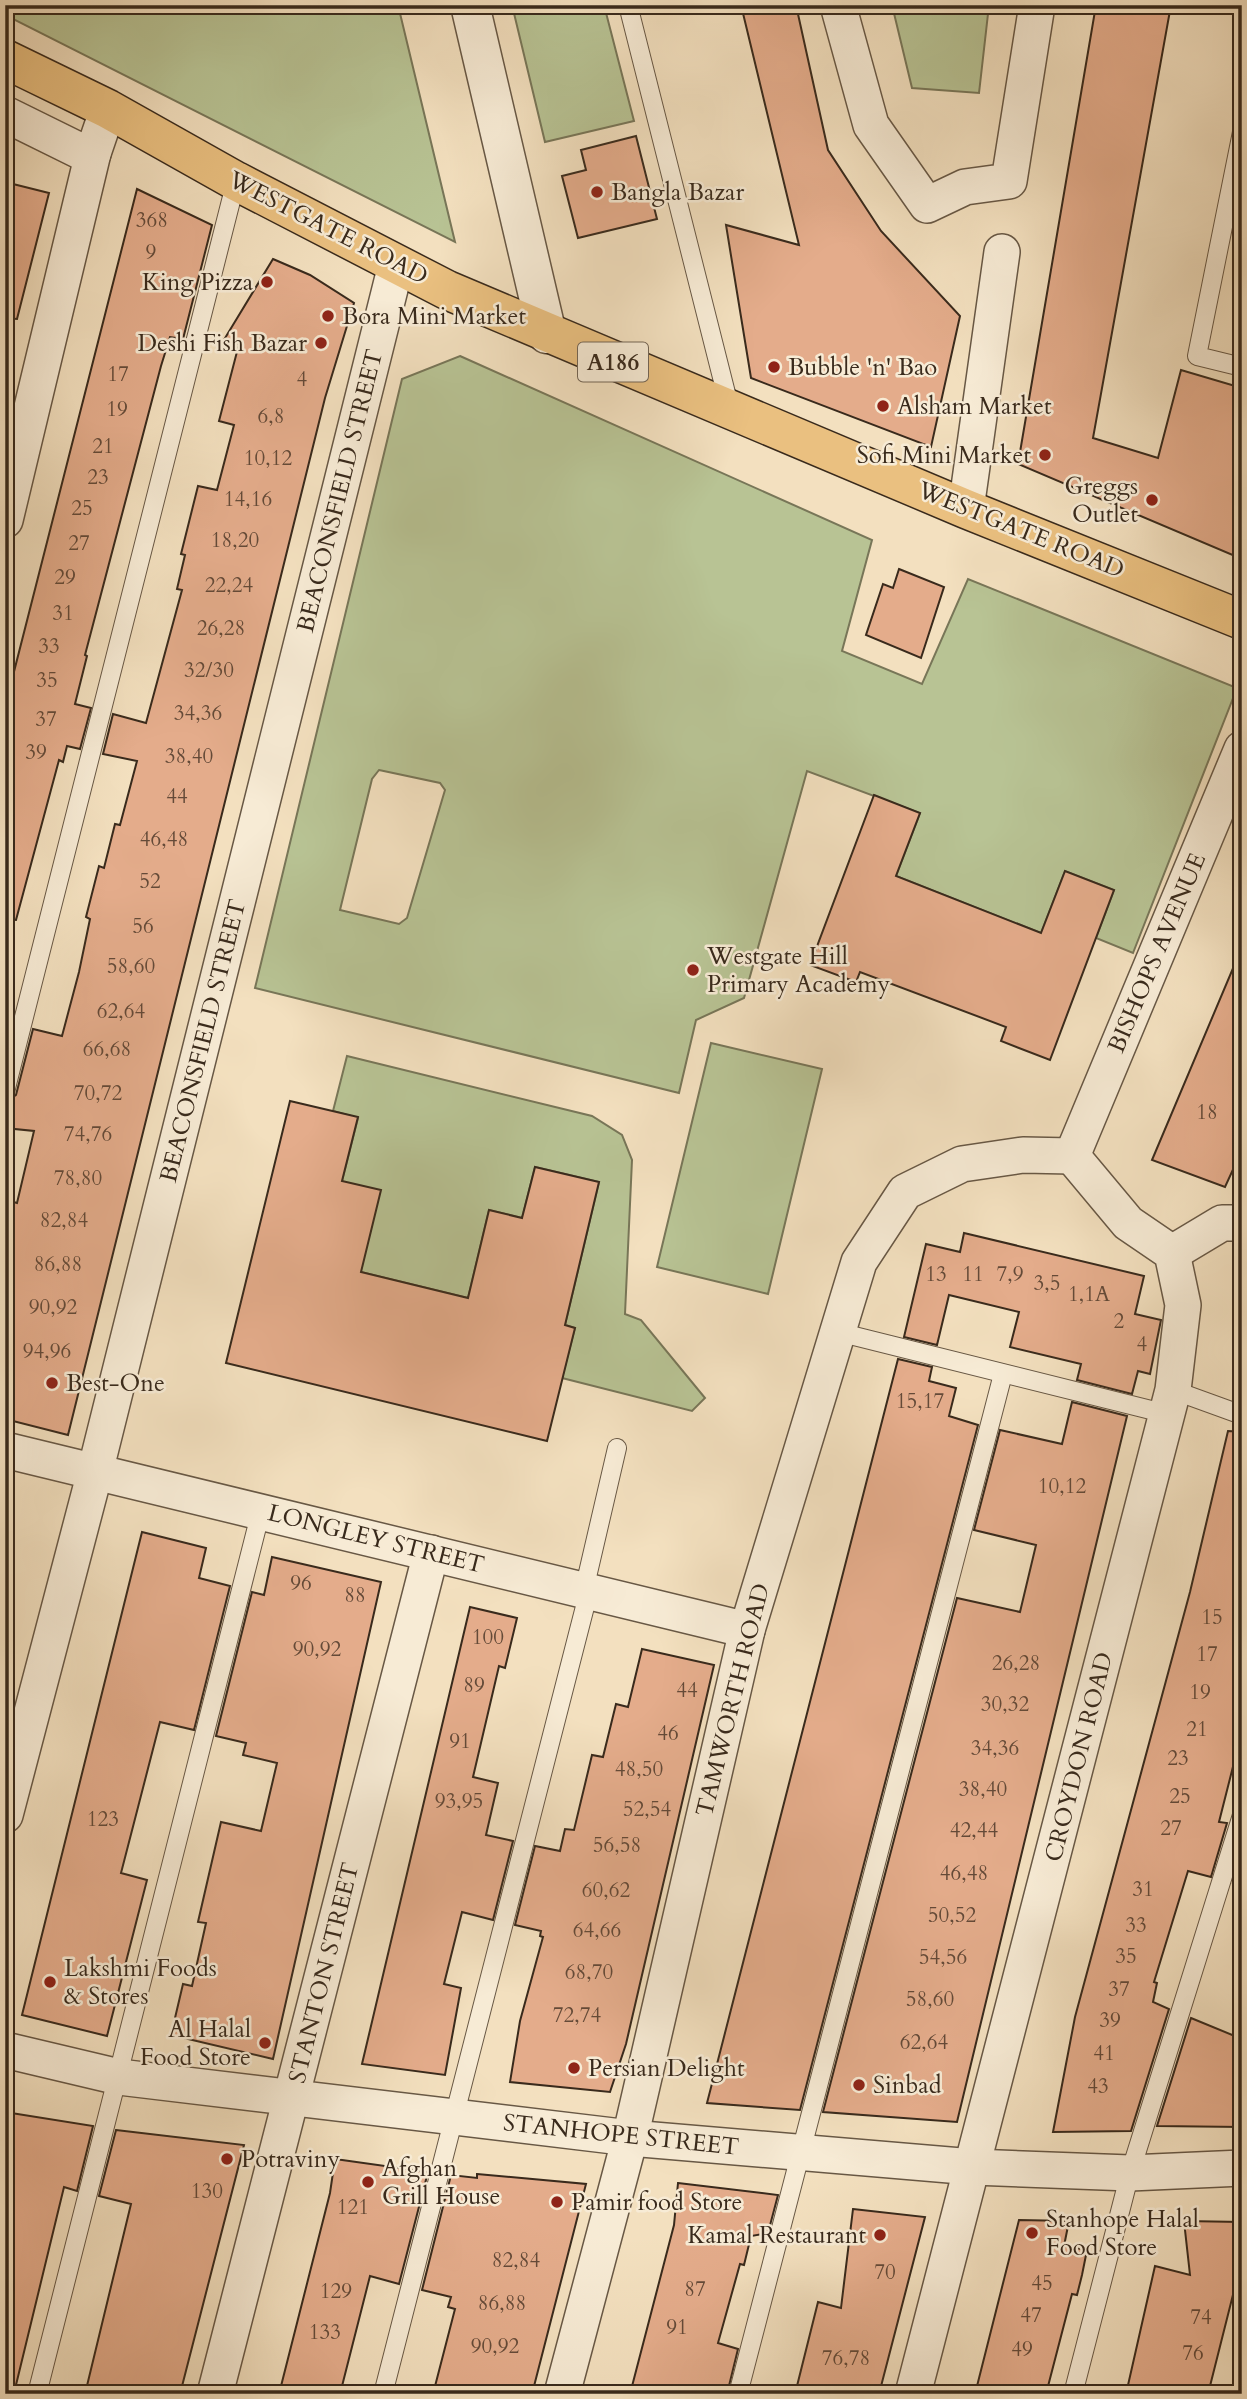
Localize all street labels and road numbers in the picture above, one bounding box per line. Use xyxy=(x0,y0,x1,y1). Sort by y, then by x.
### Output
street label: WESTGATE ROAD xyxy=(222,163,433,293)
road number: A186 xyxy=(578,342,648,382)
street label: BEACONSFIELD STREET xyxy=(289,346,391,636)
street label: WESTGATE ROAD xyxy=(912,473,1129,586)
street label: BISHOPS AVENUE xyxy=(1100,848,1214,1058)
street label: BEACONSFIELD STREET xyxy=(152,896,254,1186)
street label: LONGLEY STREET xyxy=(264,1496,488,1582)
street label: TAMWORTH ROAD xyxy=(688,1580,778,1820)
street label: CROYDON ROAD xyxy=(1037,1649,1121,1865)
street label: STANTON STREET xyxy=(281,1859,367,2087)
street label: STANHOPE STREET xyxy=(501,2106,741,2164)

